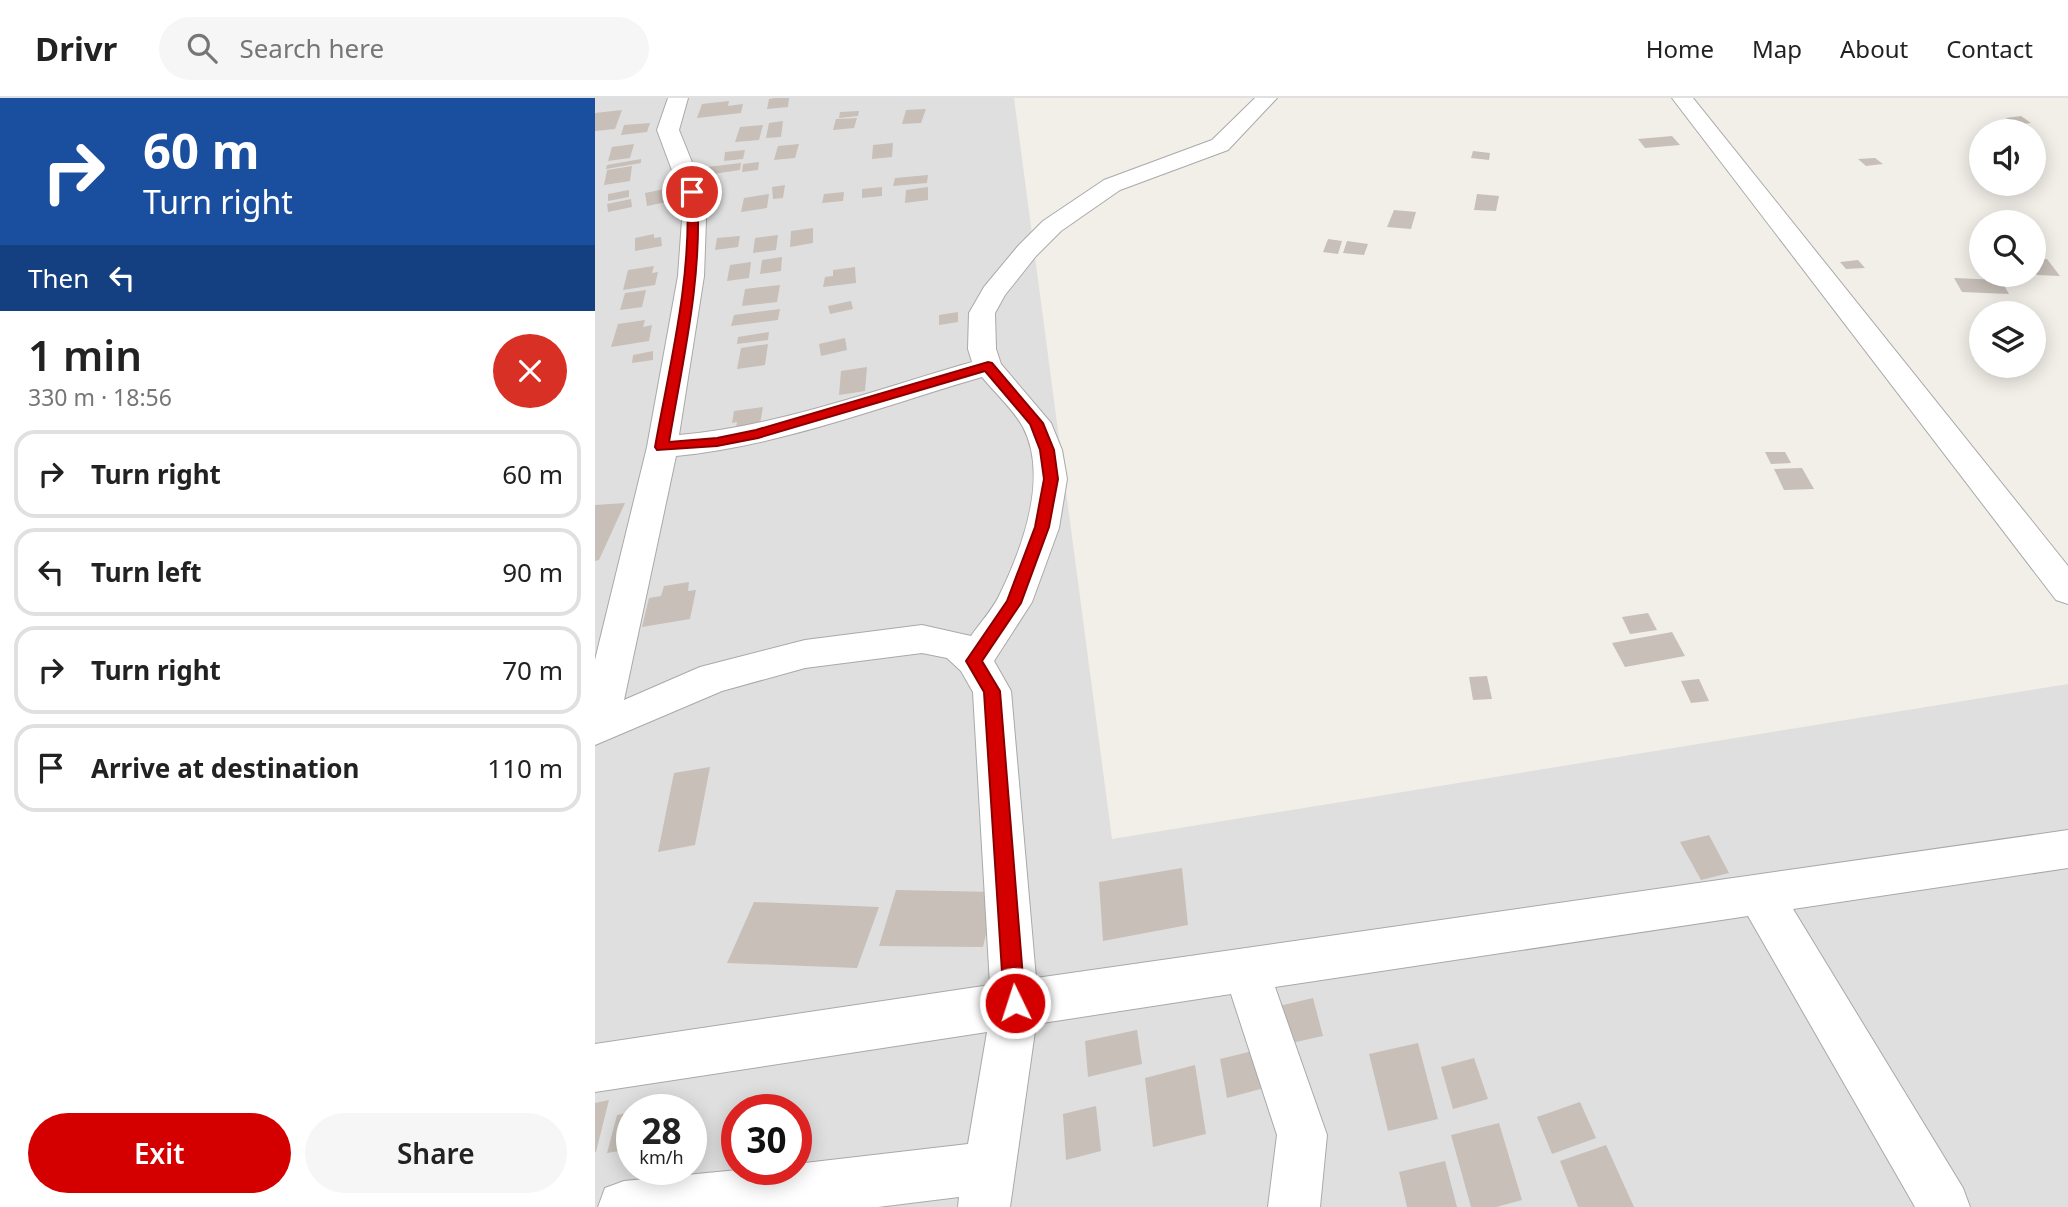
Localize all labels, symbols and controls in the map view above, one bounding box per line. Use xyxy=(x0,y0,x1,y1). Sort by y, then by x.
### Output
search box xyxy=(159,17,649,80)
text: Drivr xyxy=(35,26,117,71)
icon: search xyxy=(183,29,221,67)
text: Search here xyxy=(239,30,384,66)
text: Home xyxy=(1646,32,1714,65)
text: Map xyxy=(1752,32,1802,65)
text: About xyxy=(1840,32,1908,65)
text: Contact xyxy=(1946,32,2033,65)
text: 60 m xyxy=(143,117,260,183)
map controls xyxy=(1969,119,2046,378)
button: sound xyxy=(1969,119,2046,196)
icon: right xyxy=(28,126,119,217)
pin xyxy=(662,162,722,222)
icon: arrive xyxy=(673,173,711,211)
text: Turn right xyxy=(143,180,293,223)
button: search xyxy=(1969,210,2046,287)
icon: left xyxy=(103,259,141,297)
text: Then xyxy=(28,260,89,296)
button: layers xyxy=(1969,301,2046,378)
text: 1 min xyxy=(28,326,142,383)
button: close xyxy=(493,334,567,408)
text: 330 m · 18:56 xyxy=(28,381,172,413)
icon: right xyxy=(32,455,70,493)
text: Turn right xyxy=(91,456,221,492)
text: 60 m xyxy=(502,456,563,492)
icon: left xyxy=(32,553,70,591)
text: Turn left xyxy=(91,554,202,590)
text: 90 m xyxy=(502,554,563,590)
icon: right xyxy=(32,651,70,689)
text: Turn right xyxy=(91,652,221,688)
text: 70 m xyxy=(502,652,563,688)
icon: arrive xyxy=(32,749,70,787)
text: Arrive at destination xyxy=(91,750,360,786)
text: 110 m xyxy=(487,750,563,786)
position arrow xyxy=(978,966,1052,1040)
speed limit sign: 30 xyxy=(721,1094,812,1185)
text: 28 xyxy=(641,1107,682,1154)
button: Exit xyxy=(28,1113,291,1193)
button: Share xyxy=(305,1113,567,1193)
text: km/h xyxy=(639,1145,684,1169)

